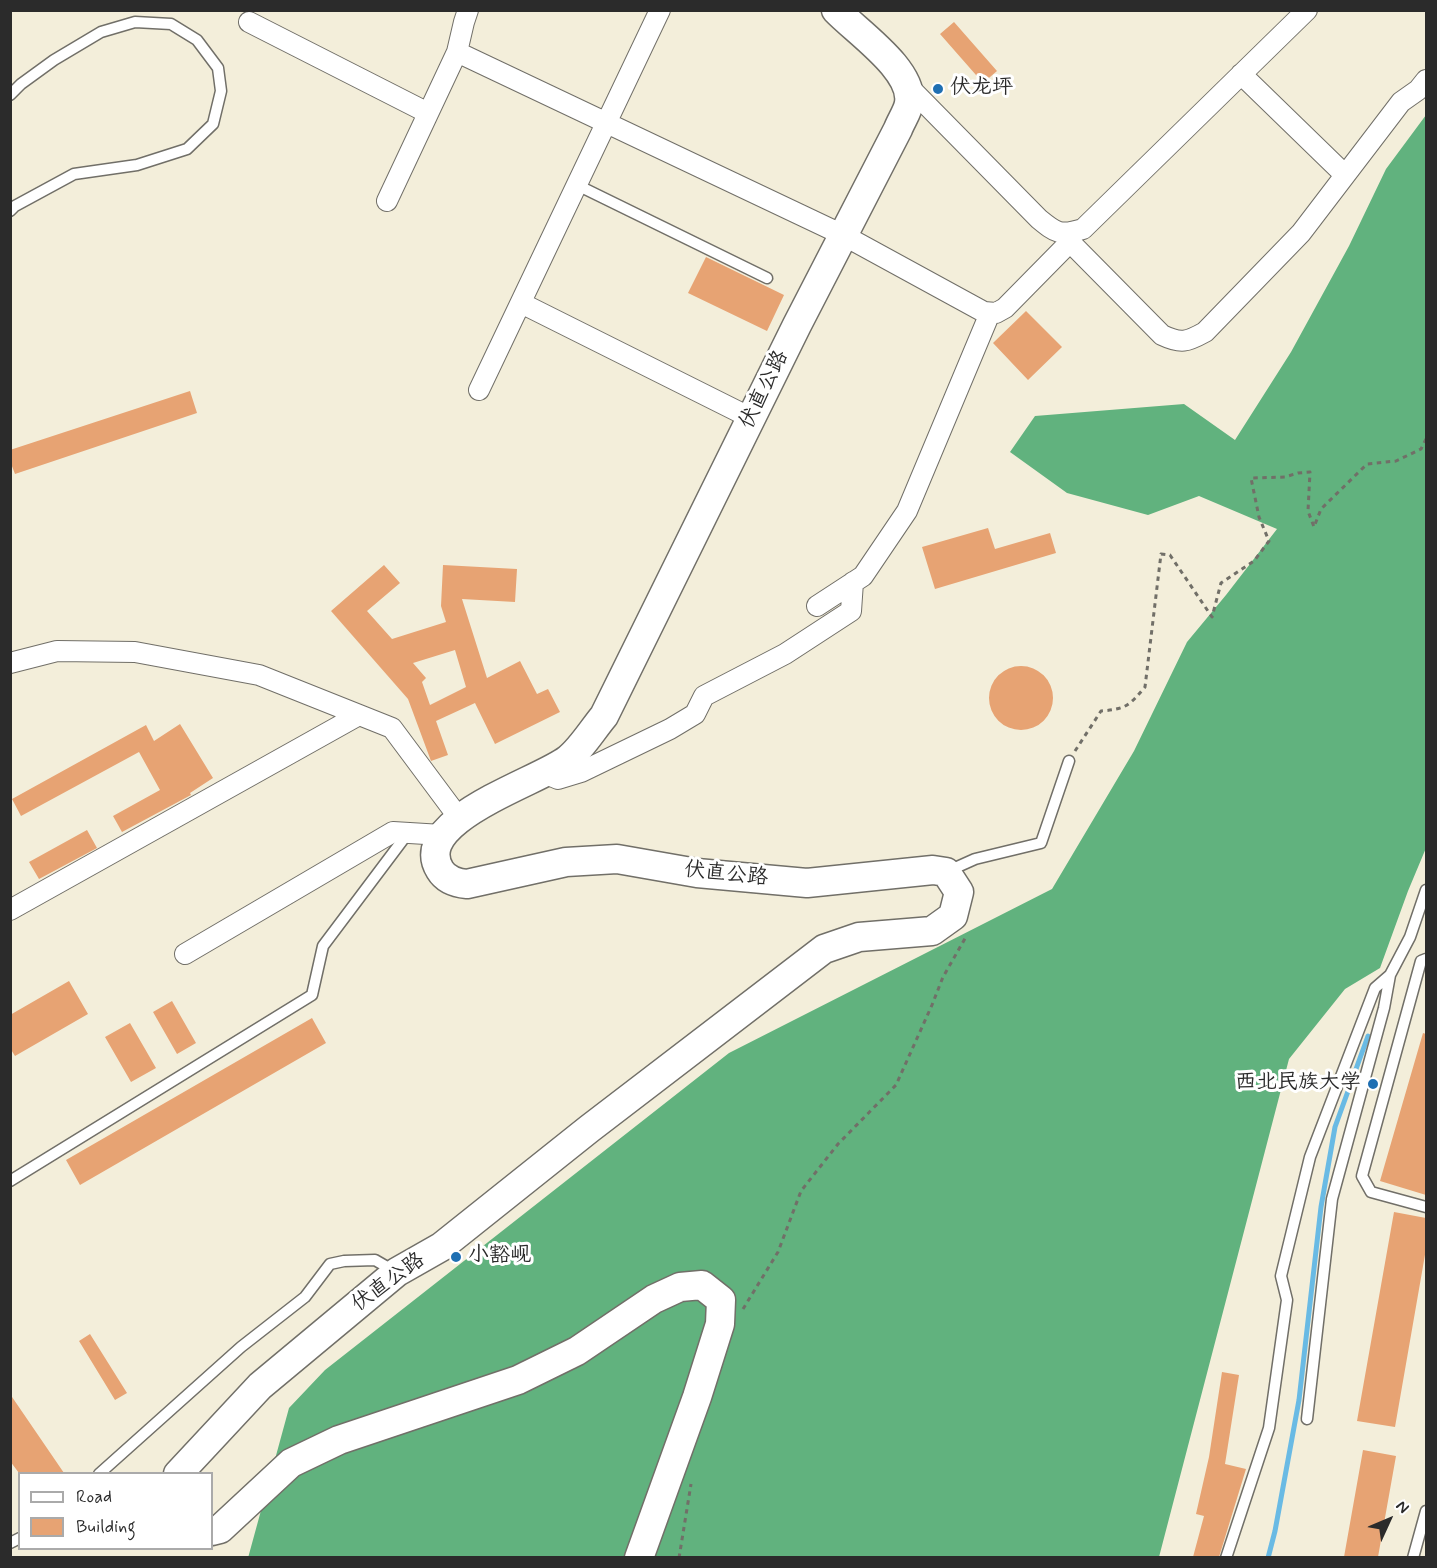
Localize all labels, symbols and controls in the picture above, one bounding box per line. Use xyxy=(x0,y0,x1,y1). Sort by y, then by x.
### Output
place label: 伏龙坪 xyxy=(950,76,1013,102)
marker: 伏龙坪 xyxy=(931,82,945,96)
street label: 伏直公路 xyxy=(735,347,795,433)
street label: 伏直公路 xyxy=(683,858,769,892)
place label: 西北民族大学 xyxy=(1235,1071,1361,1097)
marker: 西北民族大学 xyxy=(1366,1077,1380,1091)
place label: 小豁岘 xyxy=(468,1244,531,1270)
street label: 伏直公路 xyxy=(348,1248,430,1318)
marker: 小豁岘 xyxy=(449,1250,463,1264)
legend xyxy=(18,1472,213,1550)
text: Road xyxy=(76,1485,112,1509)
north arrow xyxy=(1359,1490,1419,1550)
text: N xyxy=(1391,1496,1414,1518)
text: Building xyxy=(76,1515,136,1539)

